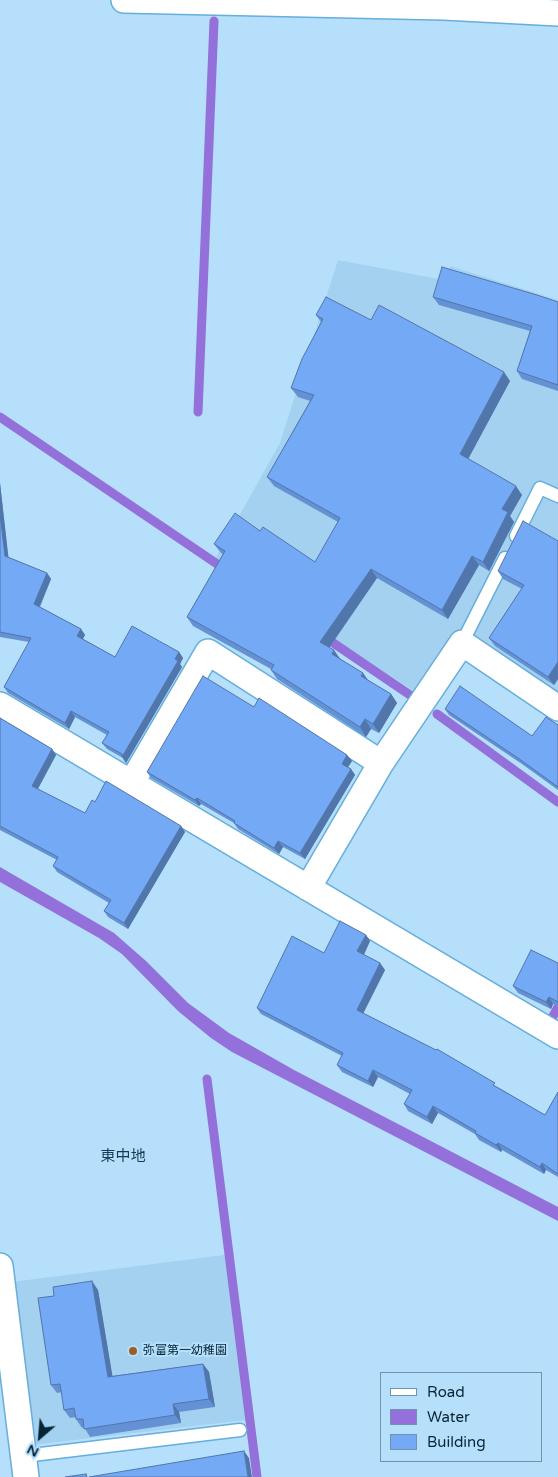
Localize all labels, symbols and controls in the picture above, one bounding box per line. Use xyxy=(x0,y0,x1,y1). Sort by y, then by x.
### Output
district label: 東中地 xyxy=(101,1148,145,1166)
place label: 弥富第一幼稚園 xyxy=(143,1344,227,1358)
marker: 弥富第一幼稚園 xyxy=(127,1345,139,1357)
legend xyxy=(380,1372,543,1462)
text: Road xyxy=(427,1383,465,1401)
text: Water xyxy=(427,1408,470,1426)
north arrow xyxy=(15,1412,65,1462)
text: Building xyxy=(427,1433,486,1451)
text: N xyxy=(24,1441,42,1461)

